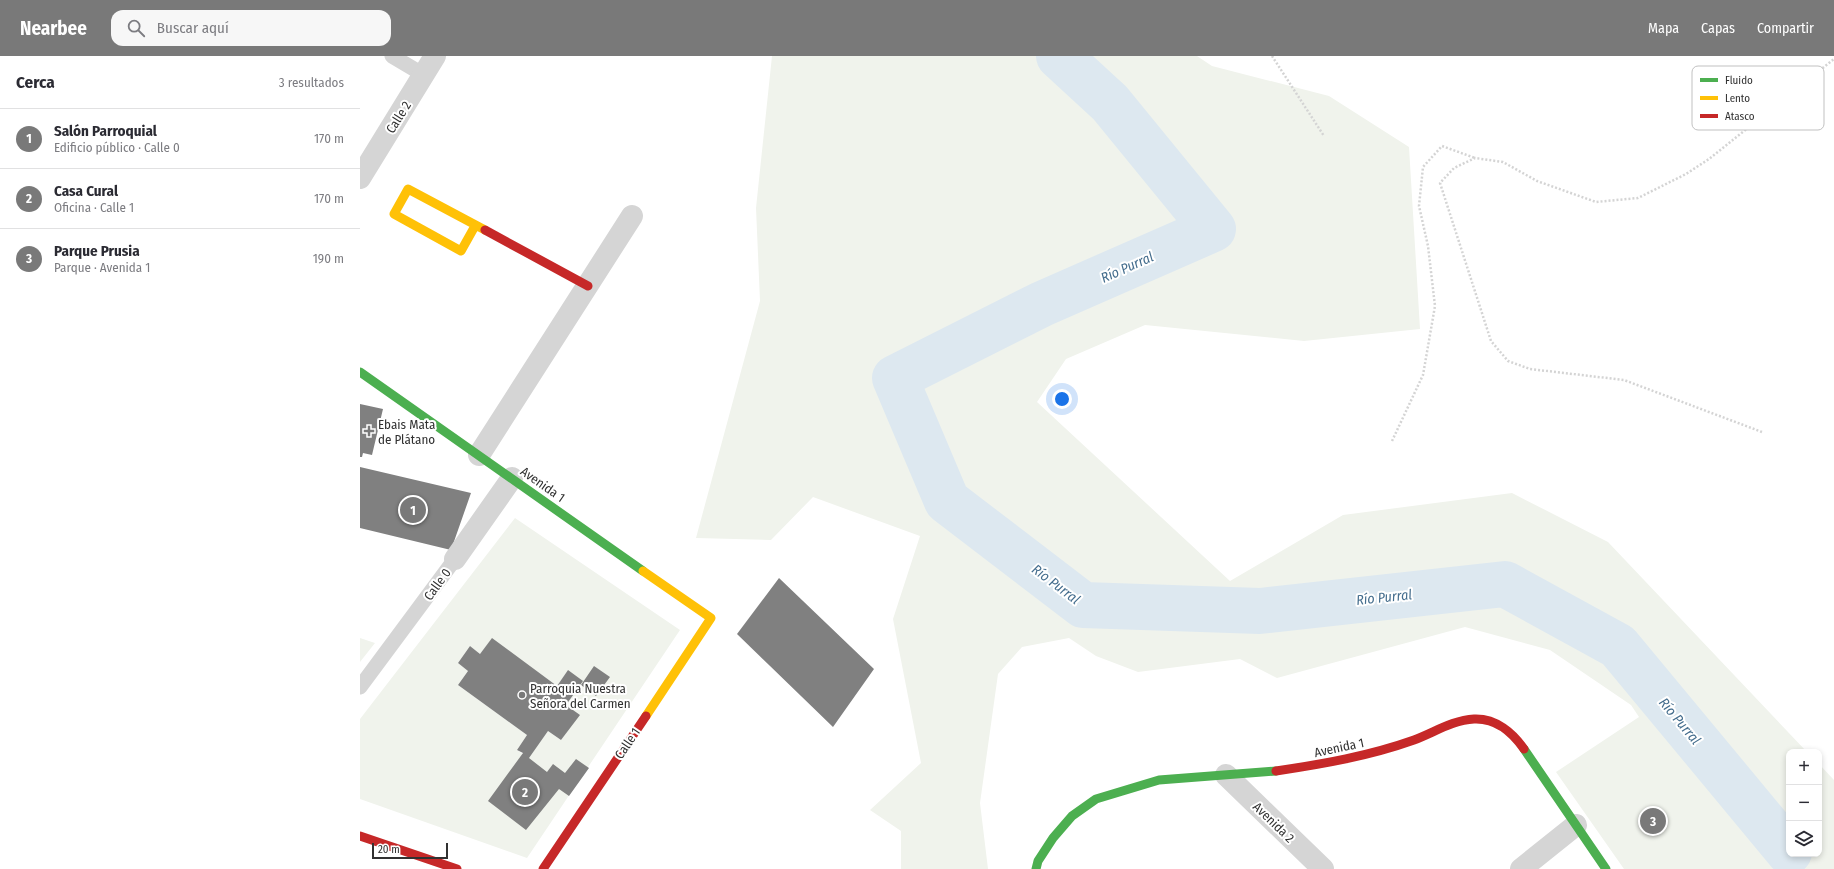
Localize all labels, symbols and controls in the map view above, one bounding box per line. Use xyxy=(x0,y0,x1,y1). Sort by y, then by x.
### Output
search box xyxy=(111,10,391,46)
text: Nearbee xyxy=(20,17,87,40)
icon: search xyxy=(125,17,147,39)
text: Buscar aquí xyxy=(157,19,229,37)
text: Mapa xyxy=(1648,20,1679,37)
text: Capas xyxy=(1701,20,1735,37)
text: Compartir xyxy=(1757,20,1814,37)
legend xyxy=(1692,66,1824,130)
text: Cerca xyxy=(16,72,55,93)
text: Fluido xyxy=(1725,74,1753,87)
text: 3 resultados xyxy=(279,75,344,90)
text: Lento xyxy=(1725,92,1750,105)
street label: Calle 2 xyxy=(383,98,414,136)
text: Atasco xyxy=(1725,110,1755,123)
text: Salón Parroquial xyxy=(54,122,157,140)
text: 1 xyxy=(26,131,32,146)
text: 170 m xyxy=(314,131,344,146)
text: Edificio público · Calle 0 xyxy=(54,140,180,155)
text: Casa Cural xyxy=(54,182,118,200)
text: 2 xyxy=(26,191,32,206)
text: 170 m xyxy=(314,191,344,206)
text: Oficina · Calle 1 xyxy=(54,200,134,215)
text: Parque Prusia xyxy=(54,242,140,260)
water label: Río Purral xyxy=(1098,248,1157,287)
text: 3 xyxy=(26,251,32,266)
text: 190 m xyxy=(313,251,344,266)
text: Parque · Avenida 1 xyxy=(54,260,150,275)
your location xyxy=(1052,389,1072,409)
place label: Ebais Mata de Plátano xyxy=(378,417,435,447)
marker: Ebais Mata de Plátano xyxy=(363,425,375,437)
street label: Avenida 1 xyxy=(518,464,568,505)
pin: 1 xyxy=(400,495,426,525)
water label: Río Purral xyxy=(1028,561,1083,608)
street label: Calle 0 xyxy=(421,565,454,603)
water label: Río Purral xyxy=(1355,586,1413,609)
place label: Parroquia Nuestra Señora del Carmen xyxy=(530,681,631,711)
marker: Parroquia Nuestra Señora del Carmen xyxy=(517,690,527,700)
water label: Río Purral xyxy=(1655,694,1704,748)
street label: Calle 1 xyxy=(612,725,643,762)
street label: Avenida 1 xyxy=(1313,735,1365,760)
map controls xyxy=(1786,749,1822,857)
button: + xyxy=(1786,749,1822,785)
pin: 2 xyxy=(512,777,538,807)
button: − xyxy=(1786,785,1822,821)
street label: Avenida 2 xyxy=(1250,799,1297,846)
pin: 3 xyxy=(1640,806,1666,836)
button: layers xyxy=(1786,821,1822,857)
scale bar xyxy=(372,841,448,860)
text: 20 m xyxy=(378,843,400,856)

